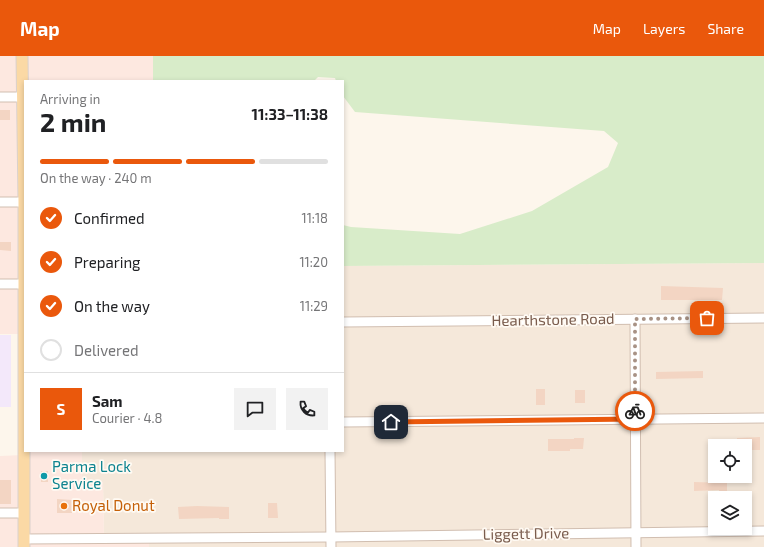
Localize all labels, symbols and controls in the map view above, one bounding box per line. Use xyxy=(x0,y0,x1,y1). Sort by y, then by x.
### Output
text: Map xyxy=(20,17,60,40)
text: Map xyxy=(593,20,621,37)
text: Layers xyxy=(643,20,685,37)
text: Share xyxy=(707,20,744,37)
text: Arriving in xyxy=(40,91,100,107)
text: 11:33–11:38 xyxy=(252,105,328,123)
text: 2 min xyxy=(40,106,106,137)
text: On the way · 240 m xyxy=(40,170,152,186)
icon: check xyxy=(40,207,62,229)
text: Confirmed xyxy=(74,209,145,227)
text: 11:18 xyxy=(302,210,328,226)
icon: check xyxy=(40,251,62,273)
text: Preparing xyxy=(74,253,140,271)
text: 11:20 xyxy=(299,254,328,270)
icon: check xyxy=(40,295,62,317)
text: On the way xyxy=(74,297,150,315)
text: 11:29 xyxy=(300,298,328,314)
pin xyxy=(690,301,724,335)
icon: bag xyxy=(696,307,718,329)
street label: Hearthstone Road xyxy=(491,309,615,329)
text: Delivered xyxy=(74,341,139,359)
button: chat xyxy=(234,388,276,430)
button: phone xyxy=(286,388,328,430)
courier xyxy=(615,391,655,431)
text: Sam xyxy=(92,392,123,410)
text: S xyxy=(57,400,65,418)
icon: bike xyxy=(624,400,646,422)
pin xyxy=(374,405,408,439)
text: Courier · 4.8 xyxy=(92,410,162,426)
icon: home xyxy=(380,411,402,433)
map controls xyxy=(708,439,752,535)
button: locate xyxy=(708,439,752,483)
place label: Parma Lock Service xyxy=(52,457,131,492)
marker: Parma Lock Service xyxy=(39,471,49,481)
button: layers xyxy=(708,491,752,535)
place label: Royal Donut xyxy=(72,496,155,514)
marker: Royal Donut xyxy=(59,501,69,511)
street label: Liggett Drive xyxy=(483,523,569,543)

